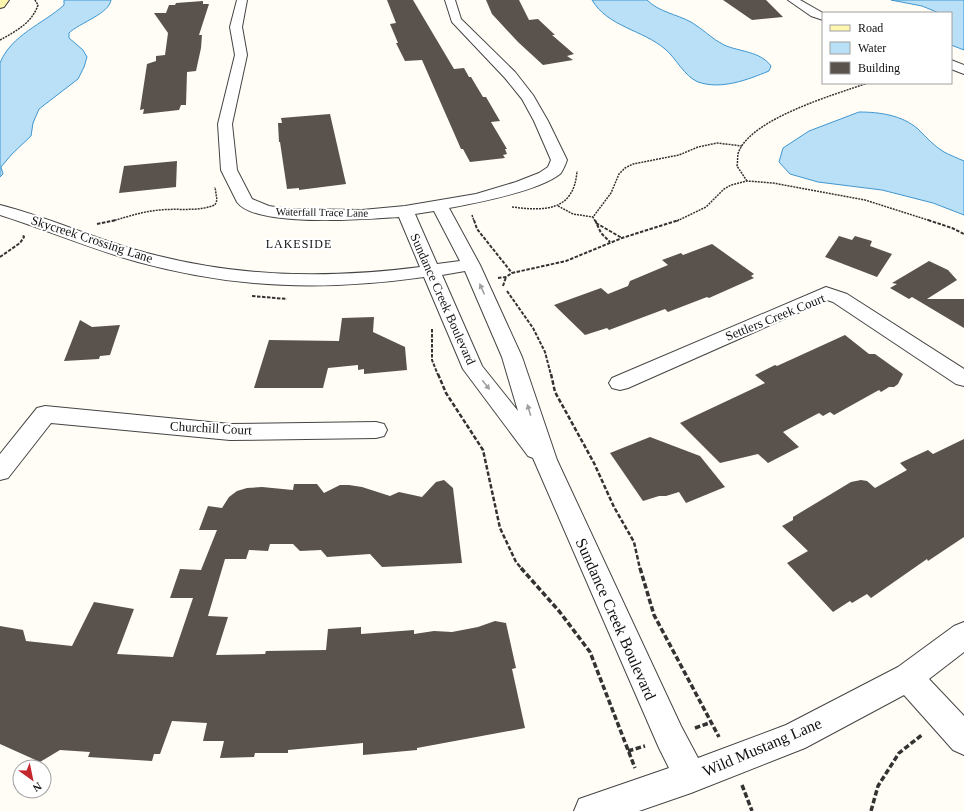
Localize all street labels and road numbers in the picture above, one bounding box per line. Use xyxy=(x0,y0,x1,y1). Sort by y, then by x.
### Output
street label: Waterfall Trace Lane xyxy=(276,205,368,219)
street label: Skycreek Crossing Lane xyxy=(29,212,155,266)
street label: Sundance Creek Boulevard xyxy=(407,231,479,367)
street label: Settlers Creek Court xyxy=(723,290,827,344)
street label: Churchill Court xyxy=(170,418,253,438)
street label: Sundance Creek Boulevard xyxy=(573,536,659,702)
street label: Wild Mustang Lane xyxy=(700,714,824,781)

